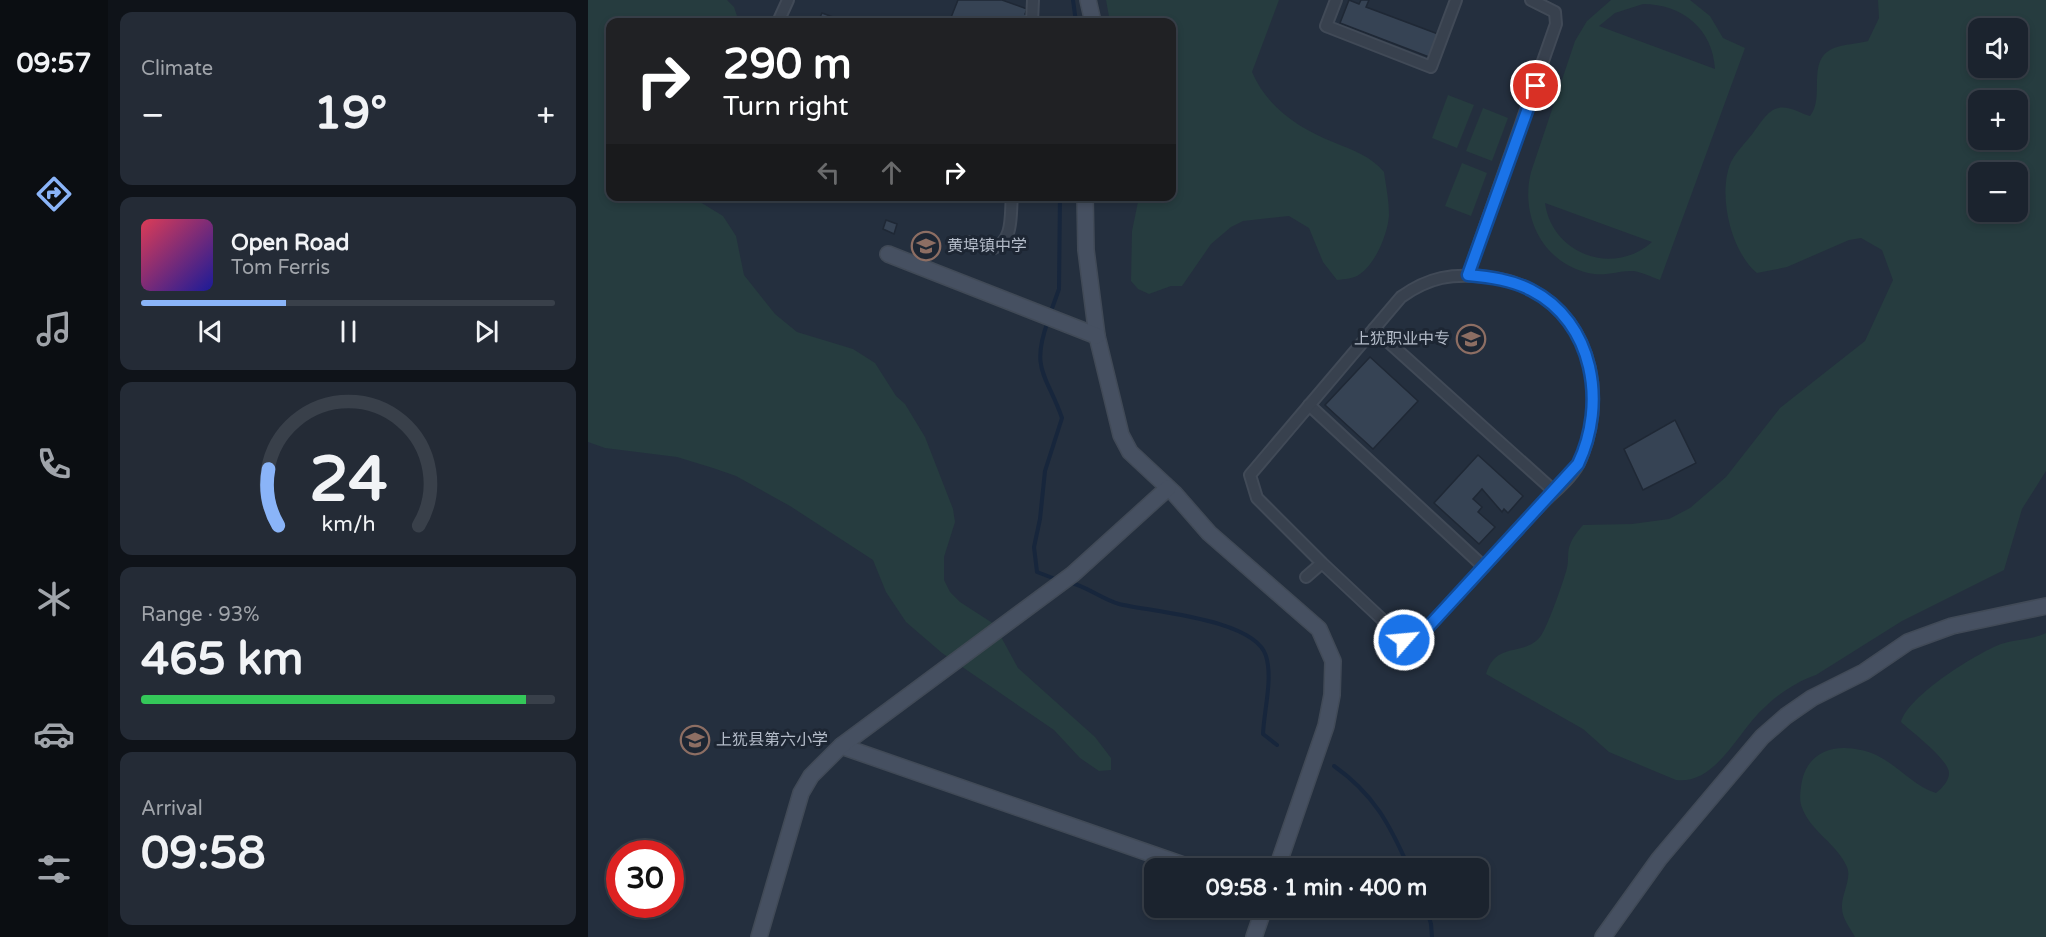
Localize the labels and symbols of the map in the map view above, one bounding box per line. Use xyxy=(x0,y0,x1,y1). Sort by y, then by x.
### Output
pin xyxy=(1510,60,1561,111)
school or university icon: 黄埠镇中学 xyxy=(910,230,942,262)
place label: 黄埠镇中学 xyxy=(947,236,1027,256)
school or university icon: 上犹职业中专 xyxy=(1455,323,1487,355)
place label: 上犹职业中专 xyxy=(1354,329,1450,349)
position arrow xyxy=(1372,608,1436,672)
school or university icon: 上犹县第六小学 xyxy=(679,724,711,756)
place label: 上犹县第六小学 xyxy=(716,730,828,750)
speed limit sign: 30 xyxy=(606,840,684,918)

